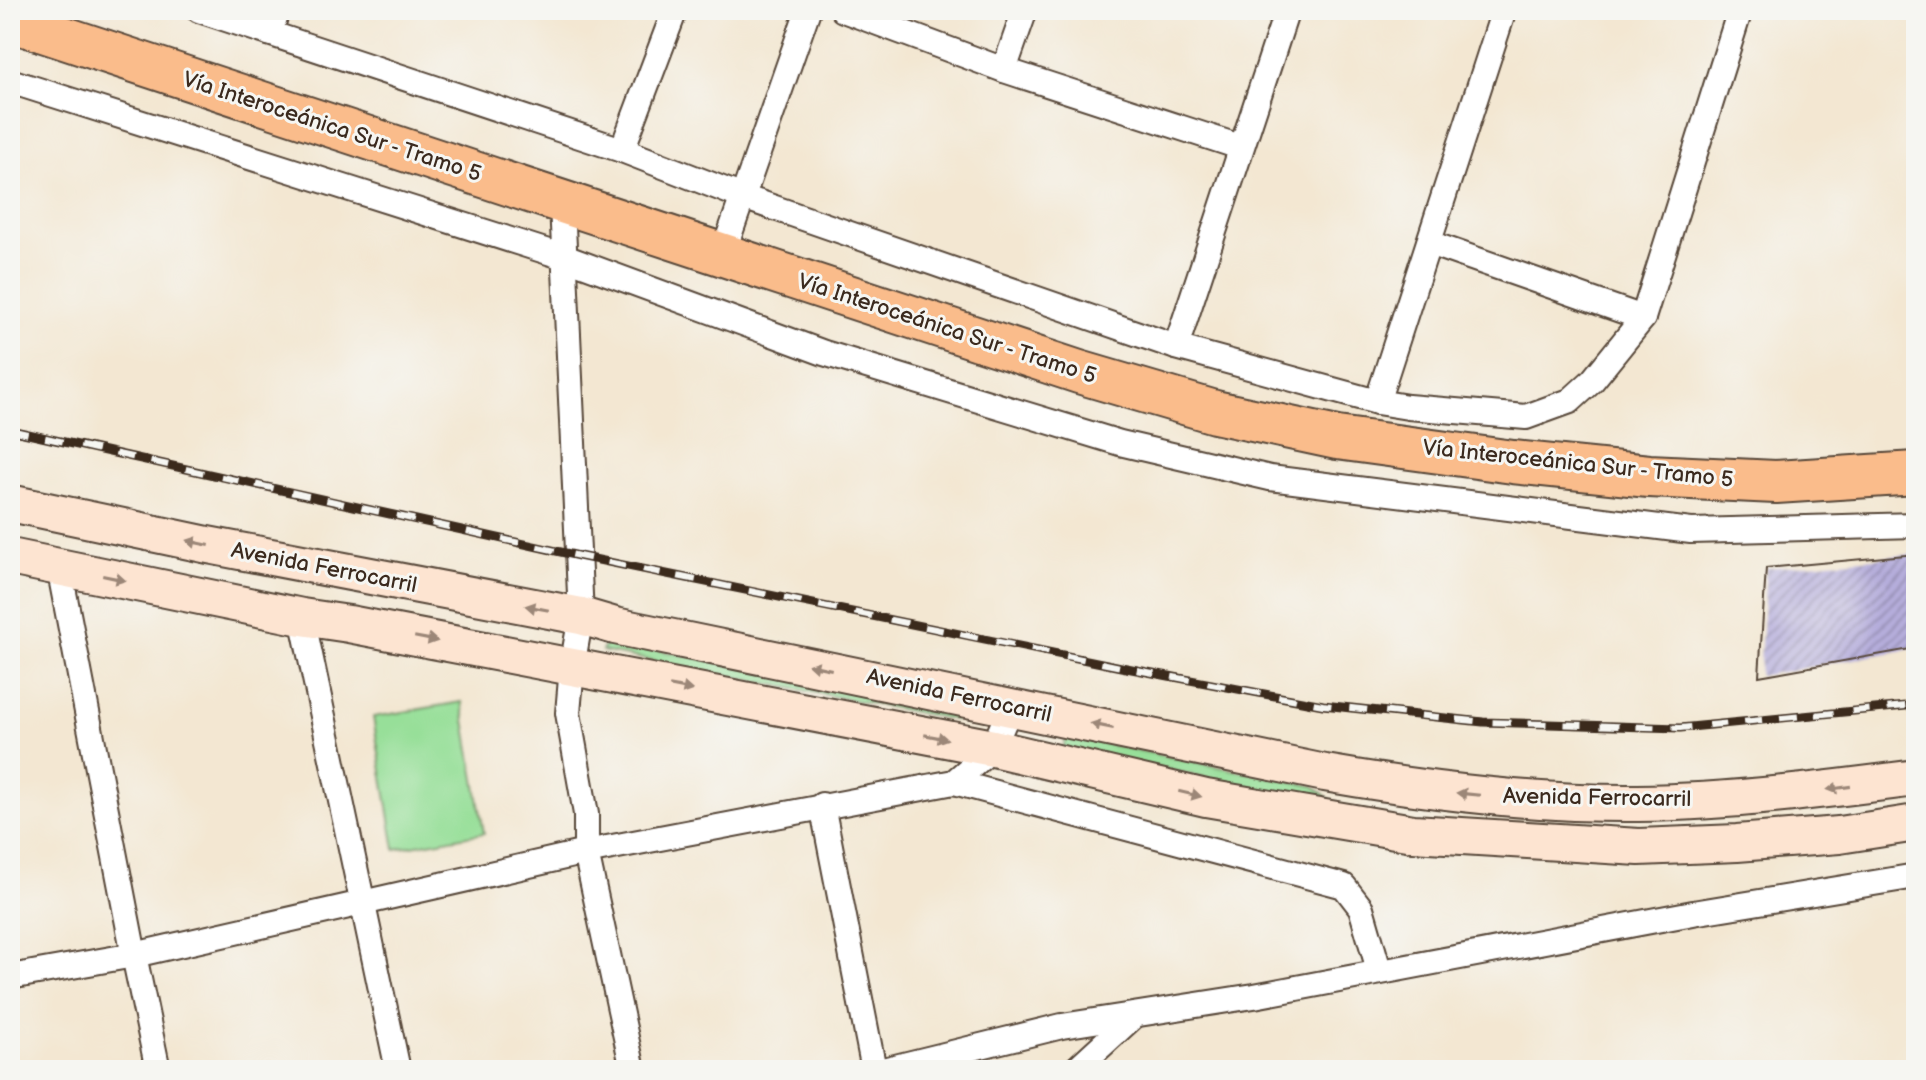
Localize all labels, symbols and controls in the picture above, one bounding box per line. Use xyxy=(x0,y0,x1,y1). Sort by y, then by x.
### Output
street label: Vía Interoceánica Sur - Tramo 5 xyxy=(179,66,485,188)
street label: Vía Interoceánica Sur - Tramo 5 xyxy=(794,268,1100,390)
street label: Vía Interoceánica Sur - Tramo 5 xyxy=(1421,434,1735,494)
one-way arrow xyxy=(185,536,210,549)
street label: Avenida Ferrocarril xyxy=(229,537,419,599)
one-way arrow xyxy=(102,572,127,585)
one-way arrow xyxy=(525,601,550,614)
one-way arrow xyxy=(413,633,438,645)
one-way arrow xyxy=(808,660,833,672)
street label: Avenida Ferrocarril xyxy=(864,663,1054,729)
one-way arrow xyxy=(669,682,694,695)
one-way arrow xyxy=(1089,719,1114,732)
one-way arrow xyxy=(924,731,949,744)
one-way arrow xyxy=(1826,782,1851,795)
street label: Avenida Ferrocarril xyxy=(1503,783,1691,813)
one-way arrow xyxy=(1455,787,1480,800)
one-way arrow xyxy=(1178,788,1203,801)

